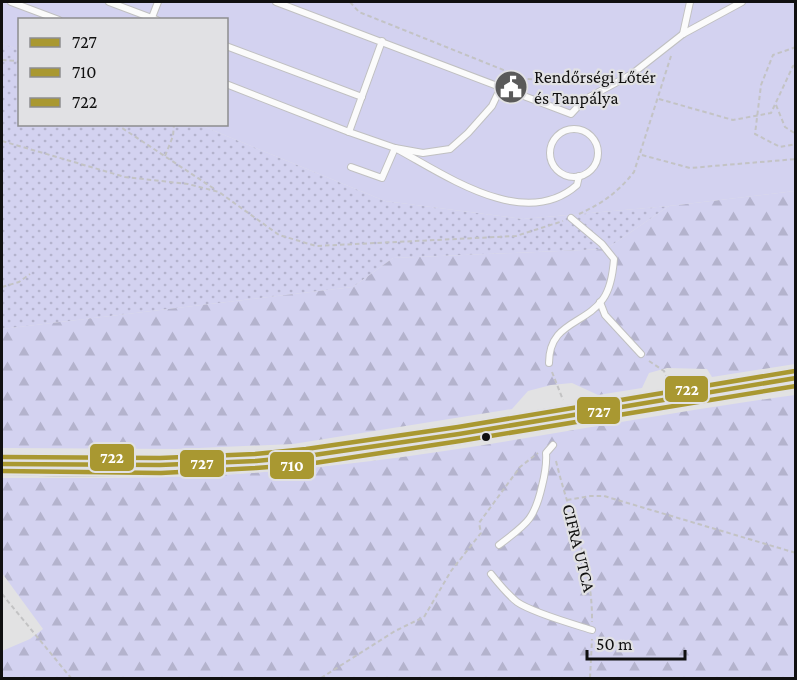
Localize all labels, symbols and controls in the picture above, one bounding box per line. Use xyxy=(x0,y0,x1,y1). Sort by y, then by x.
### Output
legend xyxy=(18,18,228,126)
text: 727 xyxy=(72,32,97,52)
text: 710 xyxy=(72,62,96,82)
place label: Rendőrségi Lőtér és Tanpálya xyxy=(534,67,656,108)
public building icon: Rendőrségi Lőtér és Tanpálya xyxy=(493,69,529,105)
text: 722 xyxy=(72,92,97,112)
line badge: 722 xyxy=(664,375,709,403)
text: 722 xyxy=(675,381,699,398)
line badge: 727 xyxy=(576,396,621,425)
text: 727 xyxy=(587,403,611,420)
unlabelled marker xyxy=(480,431,492,443)
line badge: 722 xyxy=(89,443,135,472)
text: 722 xyxy=(100,449,124,466)
line badge: 727 xyxy=(179,449,225,478)
line badge: 710 xyxy=(269,451,315,480)
text: 727 xyxy=(190,455,214,472)
text: 710 xyxy=(280,457,304,474)
street label: CIFRA UTCA xyxy=(558,502,600,595)
scale bar xyxy=(587,623,684,661)
text: 50 m xyxy=(596,634,633,654)

